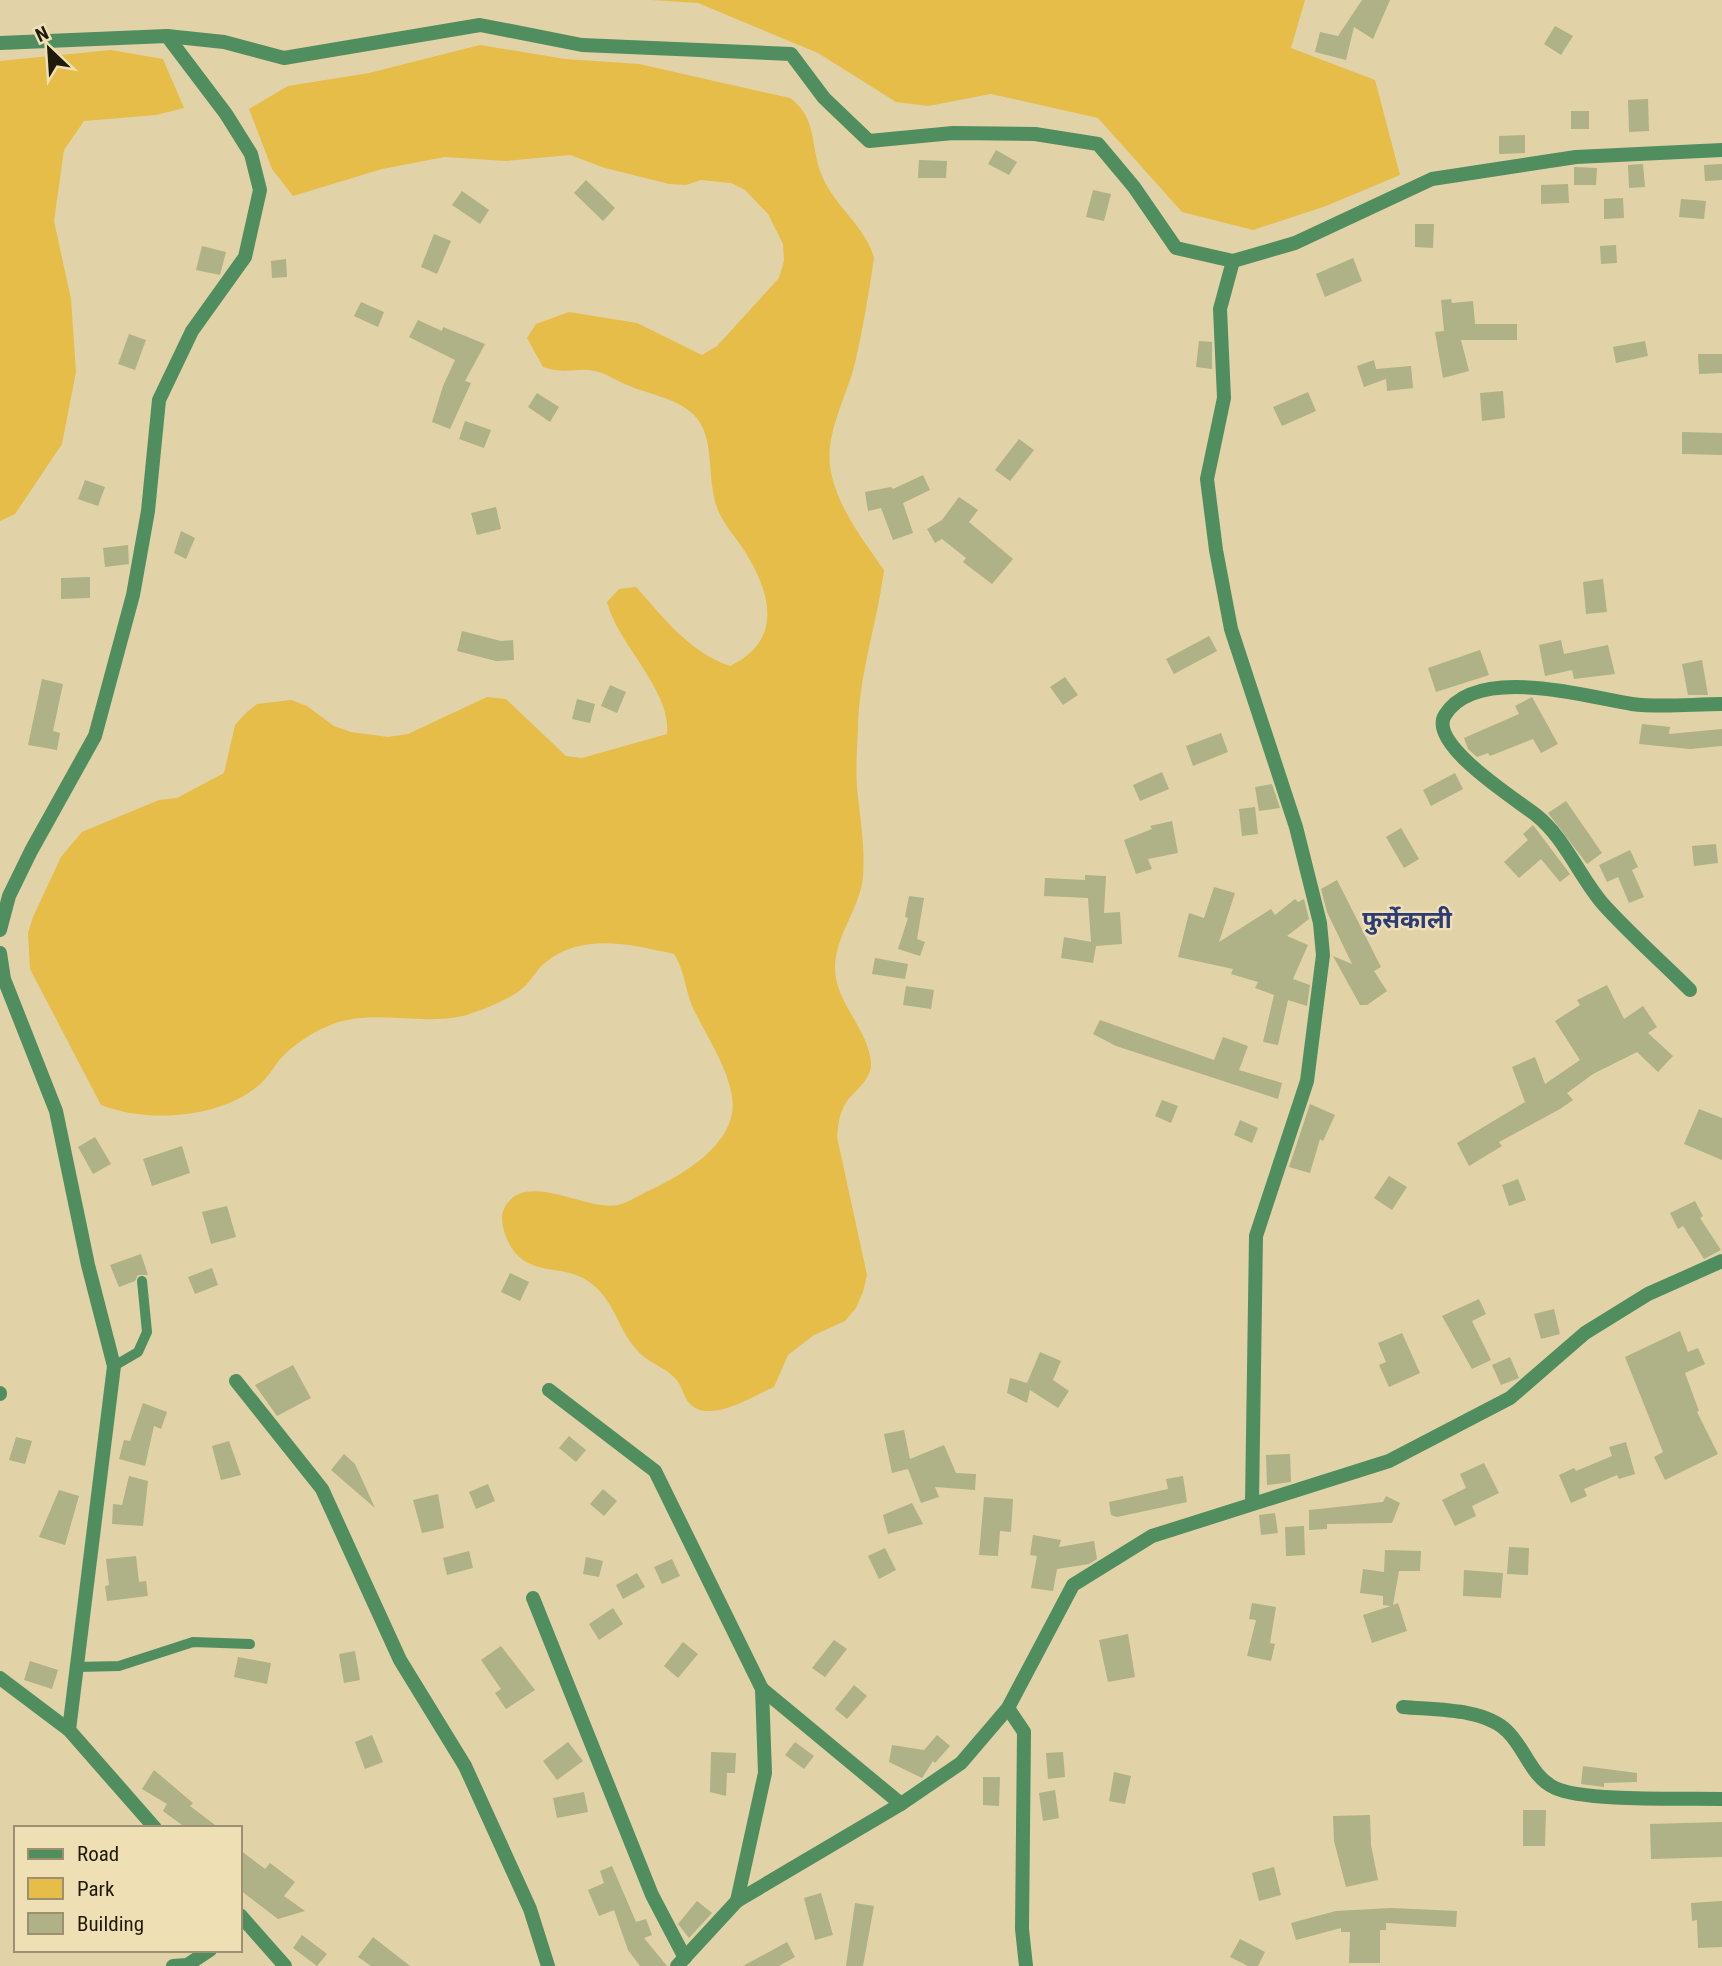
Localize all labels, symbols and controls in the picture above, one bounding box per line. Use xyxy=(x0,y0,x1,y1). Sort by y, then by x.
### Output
north arrow xyxy=(14,14,84,84)
text: N xyxy=(32,21,52,47)
district label: फुर्सेकाली xyxy=(1362,906,1453,935)
legend xyxy=(14,1826,242,1952)
text: Road xyxy=(77,1842,119,1866)
text: Park xyxy=(77,1877,115,1901)
text: Building xyxy=(77,1912,144,1936)

